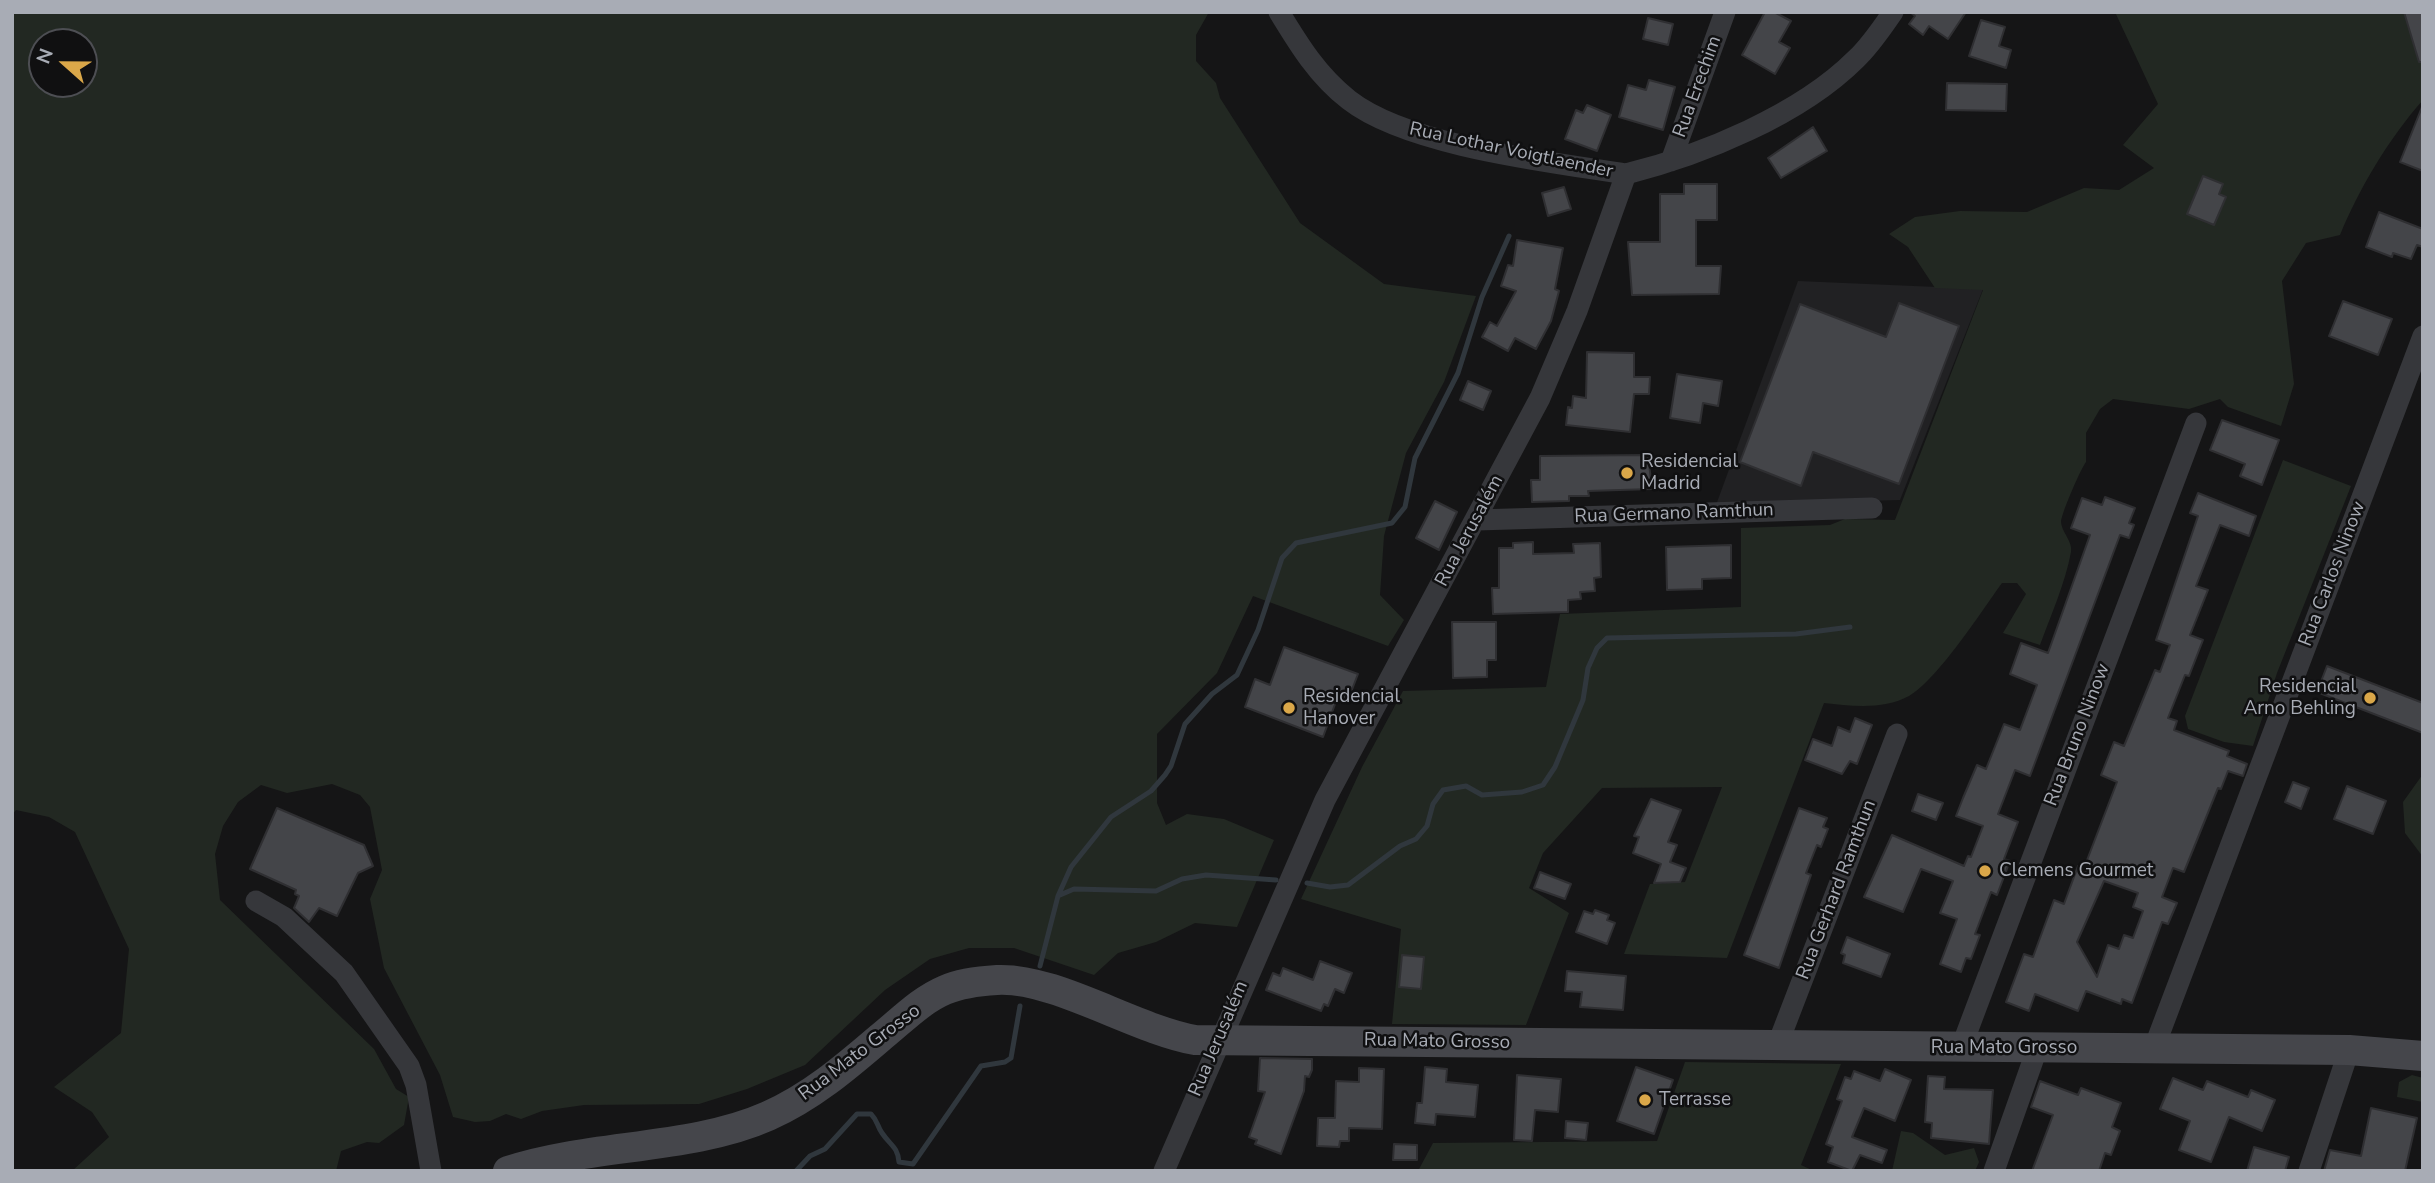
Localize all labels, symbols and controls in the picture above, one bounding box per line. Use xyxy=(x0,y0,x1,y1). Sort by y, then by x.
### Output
north arrow xyxy=(28,28,98,98)
street label: Rua Erechim xyxy=(1669,33,1727,141)
text: N xyxy=(31,45,60,67)
street label: Rua Lothar Voigtlaender xyxy=(1407,118,1615,184)
place label: Residencial Madrid xyxy=(1641,451,1738,495)
marker: Residencial Madrid xyxy=(1619,465,1635,481)
street label: Rua Jerusalém xyxy=(1431,471,1509,591)
street label: Rua Carlos Ninow xyxy=(2295,498,2371,650)
street label: Rua Germano Ramthun xyxy=(1574,499,1774,529)
street label: Rua Bruno Ninow xyxy=(2040,661,2116,809)
place label: Residencial Arno Behling xyxy=(2243,676,2356,720)
place label: Residencial Hanover xyxy=(1303,686,1400,730)
marker: Residencial Arno Behling xyxy=(2362,690,2378,706)
marker: Residencial Hanover xyxy=(1281,700,1297,716)
street label: Rua Gerhard Ramthun xyxy=(1792,797,1882,983)
place label: Clemens Gourmet xyxy=(1999,860,2153,882)
marker: Clemens Gourmet xyxy=(1977,863,1993,879)
street label: Rua Jerusalém xyxy=(1184,978,1254,1100)
street label: Rua Mato Grosso xyxy=(795,1000,925,1106)
street label: Rua Mato Grosso xyxy=(1364,1029,1510,1055)
street label: Rua Mato Grosso xyxy=(1931,1037,2077,1059)
place label: Terrasse xyxy=(1659,1089,1731,1111)
marker: Terrasse xyxy=(1637,1092,1653,1108)

